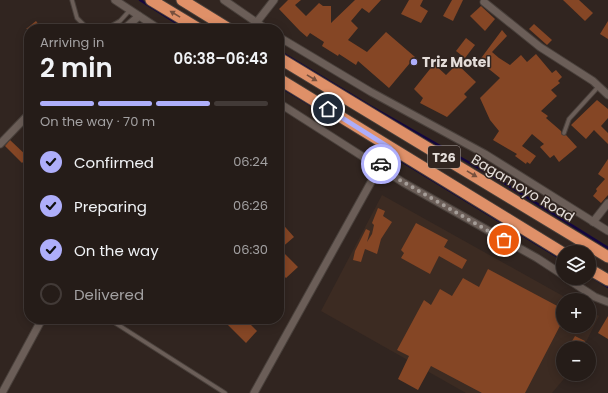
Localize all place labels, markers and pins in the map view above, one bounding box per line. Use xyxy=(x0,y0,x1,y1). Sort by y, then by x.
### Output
place label: Triz Motel xyxy=(422,52,491,72)
marker: Triz Motel xyxy=(409,57,419,67)
pin xyxy=(311,92,345,126)
pin xyxy=(487,223,521,257)

